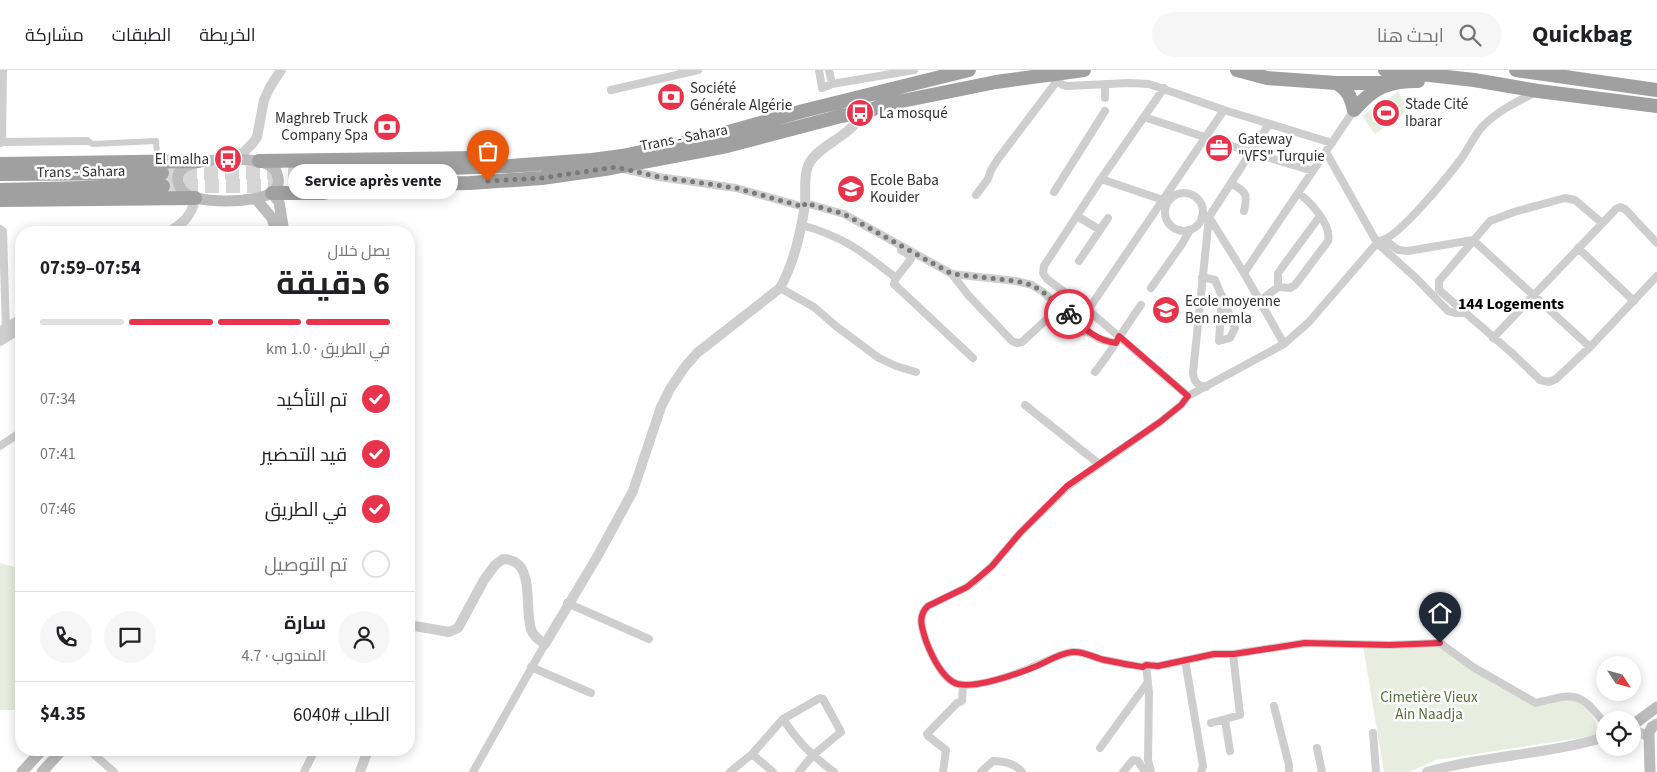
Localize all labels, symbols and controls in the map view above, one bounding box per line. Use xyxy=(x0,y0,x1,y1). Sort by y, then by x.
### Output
search box xyxy=(1152,12,1502,57)
text: Quickbag xyxy=(1532,17,1632,52)
icon: search xyxy=(1456,21,1484,49)
text: مشاركة xyxy=(25,23,84,48)
text: الطبقات xyxy=(112,23,171,48)
text: الخريطة xyxy=(199,23,256,48)
text: ابحث هنا xyxy=(1377,23,1444,50)
place label: Société Générale Algérie xyxy=(690,78,792,116)
bank icon: Société Générale Algérie xyxy=(656,82,686,112)
place label: Stade Cité Ibarar xyxy=(1405,94,1468,132)
bus stop icon: La mosqué xyxy=(845,98,875,128)
sports icon: Stade Cité Ibarar xyxy=(1371,98,1401,128)
place label: La mosqué xyxy=(879,103,948,124)
place label: Maghreb Truck Company Spa xyxy=(275,108,369,146)
bank icon: Maghreb Truck Company Spa xyxy=(372,112,402,142)
street label: Trans - Sahara xyxy=(638,119,730,157)
place label: Gateway "VFS" Turquie xyxy=(1238,129,1325,167)
pin xyxy=(467,130,509,181)
office icon: Gateway "VFS" Turquie xyxy=(1204,133,1234,163)
icon: bag xyxy=(474,137,502,165)
bus stop icon: El malha xyxy=(213,144,243,174)
place label: El malha xyxy=(155,149,209,170)
street label: Trans - Sahara xyxy=(37,161,125,183)
callout: Service après vente xyxy=(288,164,458,198)
text: Service après vente xyxy=(304,170,442,192)
place label: Ecole Baba Kouider xyxy=(870,170,939,208)
school or university icon: Ecole Baba Kouider xyxy=(836,174,866,204)
text: يصل خلال xyxy=(327,240,390,262)
text: 07:54–07:59 xyxy=(40,255,141,282)
text: 6 دقيقة xyxy=(276,261,390,307)
courier xyxy=(1044,289,1094,339)
place label: Ecole moyenne Ben nemla xyxy=(1185,291,1280,329)
district label: 144 Logements xyxy=(1458,293,1564,315)
school or university icon: Ecole moyenne Ben nemla xyxy=(1151,295,1181,325)
icon: bike xyxy=(1055,300,1083,328)
text: في الطريق · 1.0 km xyxy=(266,338,390,360)
icon: check xyxy=(362,385,390,413)
text: تم التأكيد xyxy=(276,387,347,414)
text: 07:34 xyxy=(40,388,76,410)
icon: check xyxy=(362,440,390,468)
text: قيد التحضير xyxy=(261,442,347,469)
text: 07:41 xyxy=(40,443,76,465)
icon: check xyxy=(362,495,390,523)
text: في الطريق xyxy=(265,497,347,524)
text: 07:46 xyxy=(40,498,76,520)
text: تم التوصيل xyxy=(264,552,347,579)
pin xyxy=(1419,592,1461,643)
icon: home xyxy=(1426,599,1454,627)
text: سارة xyxy=(284,610,326,637)
button: phone xyxy=(40,611,92,663)
button: chat xyxy=(104,611,156,663)
button: person xyxy=(338,611,390,663)
text: المندوب · 4.7 xyxy=(242,645,326,667)
north arrow xyxy=(1596,656,1641,701)
map controls xyxy=(1596,656,1641,756)
park label: Cimetière Vieux Ain Naadja xyxy=(1380,687,1478,725)
text: $4.35 xyxy=(40,701,86,728)
text: الطلب #6040 xyxy=(293,702,390,729)
button: locate xyxy=(1596,711,1641,756)

